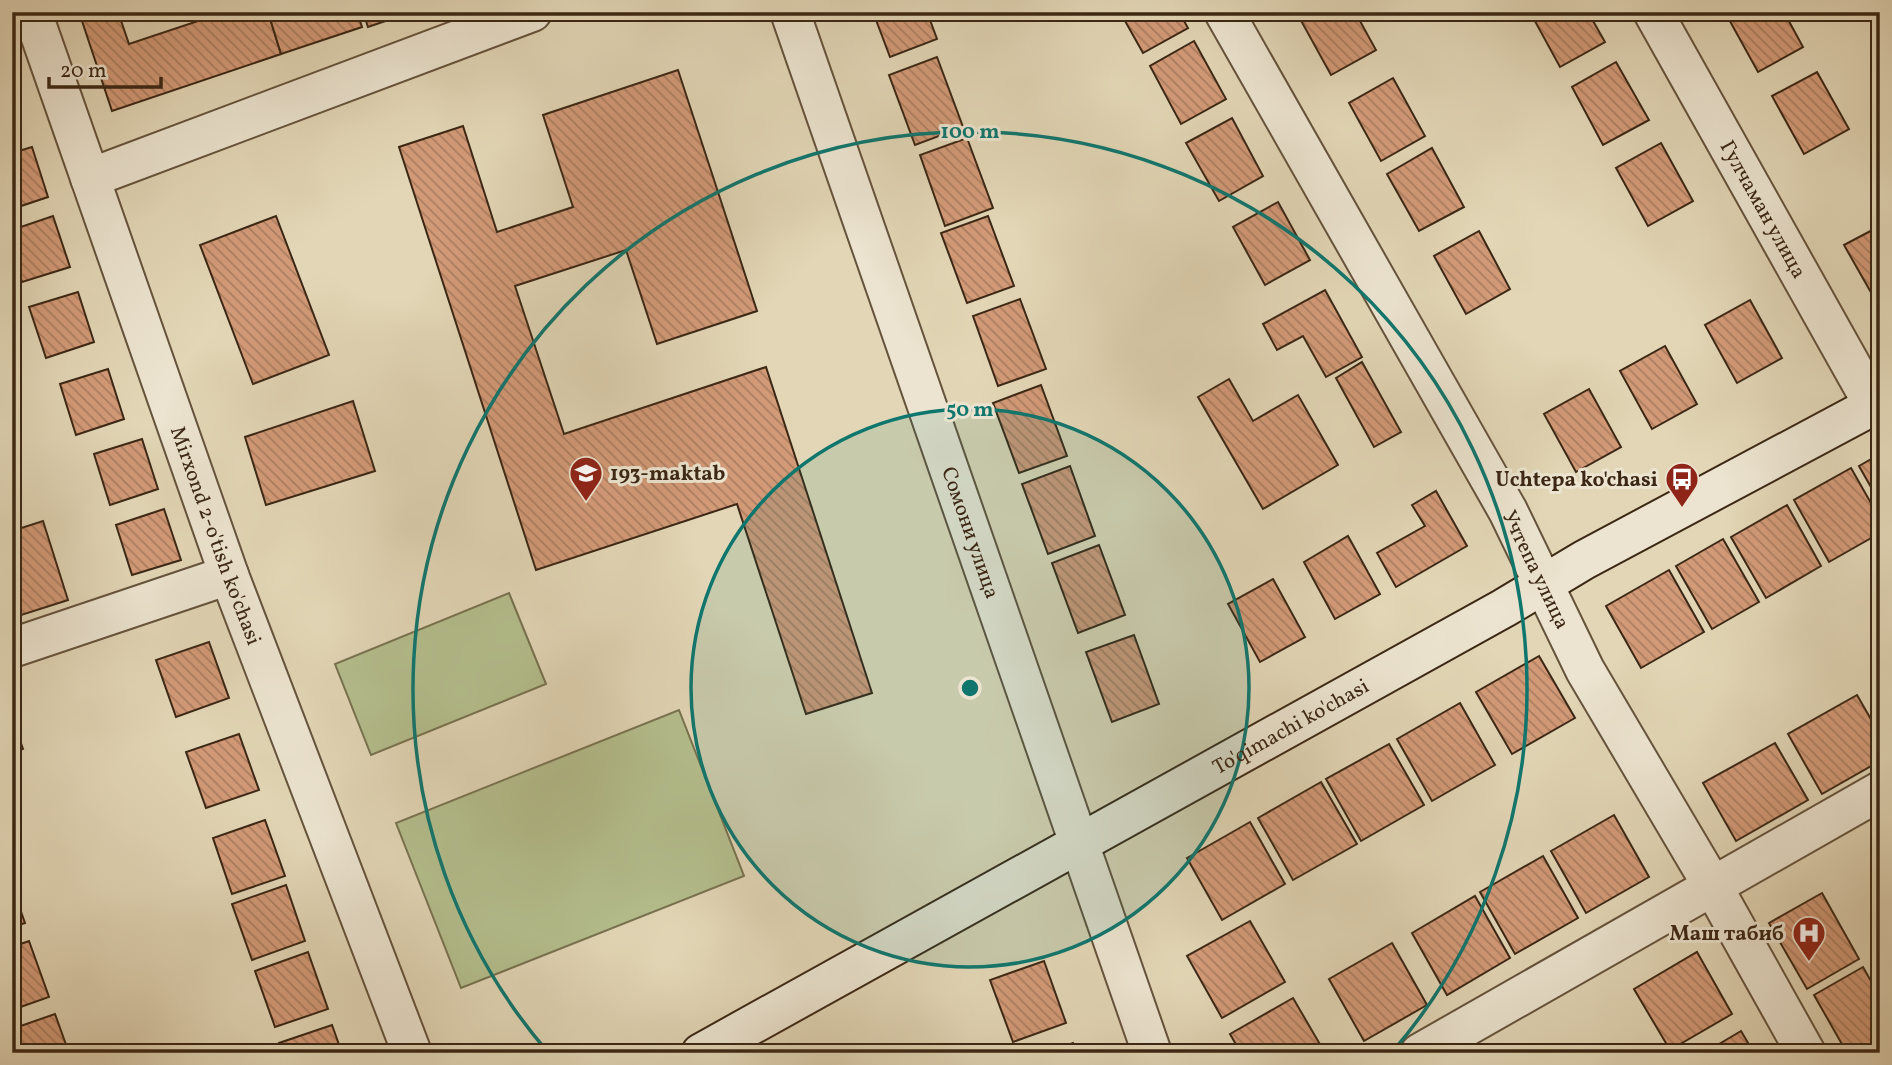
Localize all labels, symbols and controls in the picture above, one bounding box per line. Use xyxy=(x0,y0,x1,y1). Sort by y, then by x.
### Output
scale bar xyxy=(49,46,161,90)
text: 20 m xyxy=(60,57,106,86)
text: 100 m xyxy=(940,118,1000,147)
street label: Гулчаман улица xyxy=(1712,135,1813,284)
text: 50 m xyxy=(946,396,994,425)
street label: Mirxond 2-o'tish ko'chasi xyxy=(162,423,268,650)
school or university icon: 193-maktab xyxy=(567,454,605,503)
place label: 193-maktab xyxy=(610,460,725,489)
bus stop icon: Uchtepa ko'chasi xyxy=(1663,460,1701,509)
street label: Сомони улица xyxy=(933,463,1006,603)
place label: Uchtepa ko'chasi xyxy=(1495,466,1658,495)
street label: Учтепа улица xyxy=(1494,506,1576,634)
street label: To'qimachi ko'chasi xyxy=(1208,673,1375,783)
centre of rings xyxy=(958,676,982,700)
hospital icon: Маш табиб xyxy=(1790,914,1828,963)
place label: Маш табиб xyxy=(1669,920,1784,949)

